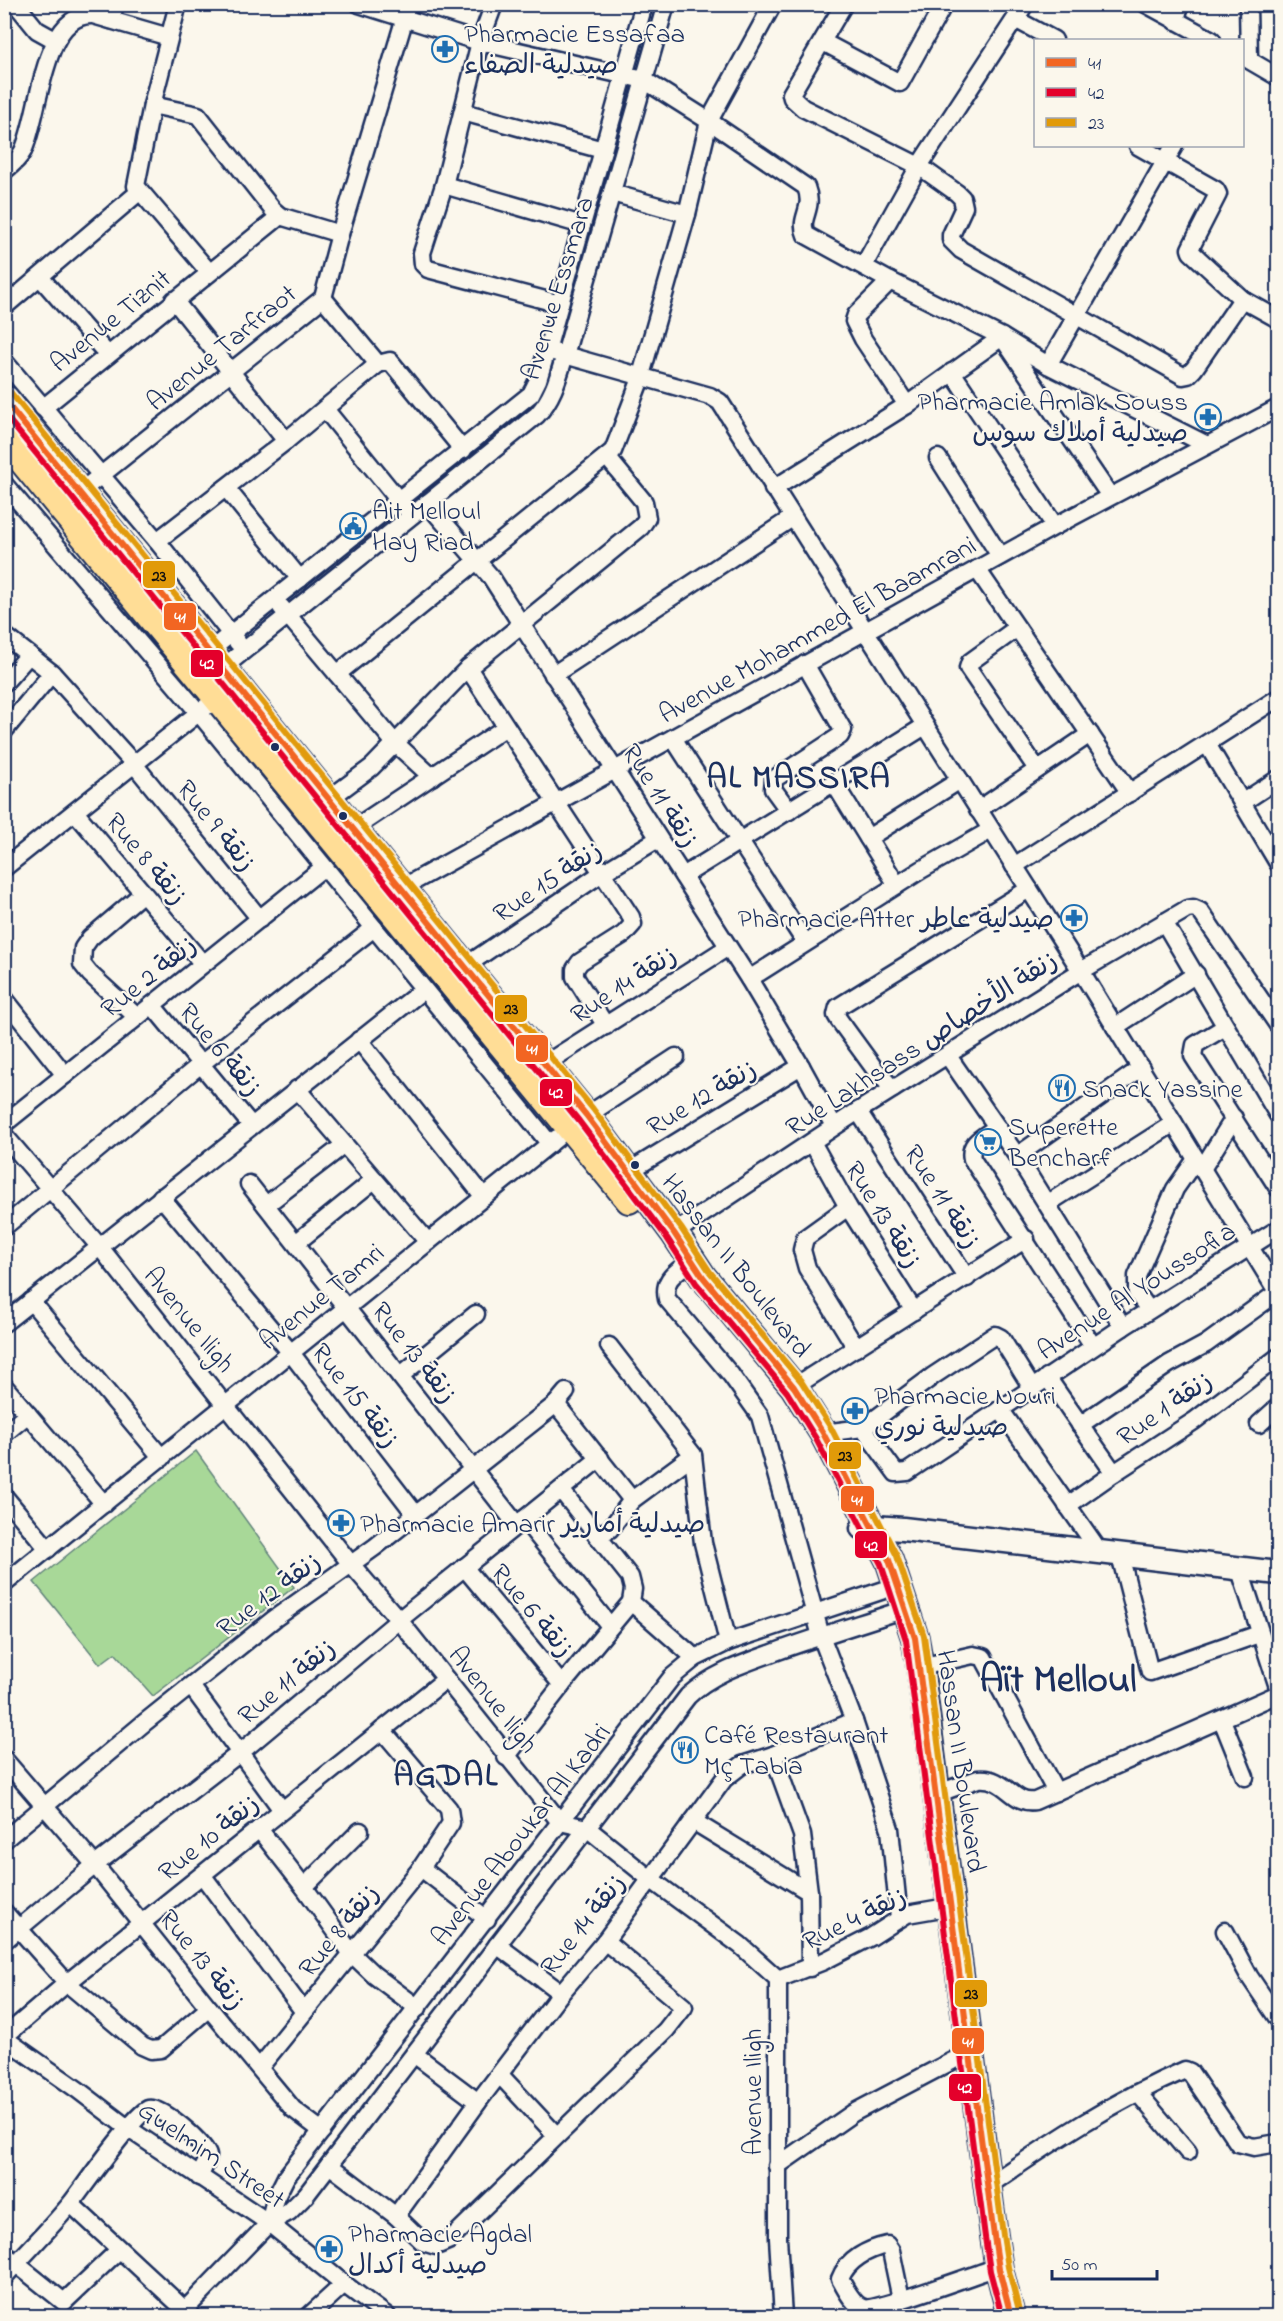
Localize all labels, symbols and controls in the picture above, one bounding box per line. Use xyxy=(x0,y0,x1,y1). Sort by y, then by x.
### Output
place label: Pharmacie Essafaa صيدلية الصفاء xyxy=(464,16,685,86)
pharmacy icon: Pharmacie Essafaa صيدلية الصفاء xyxy=(430,34,460,64)
legend xyxy=(1034,39,1244,147)
text: 41 xyxy=(1088,52,1101,78)
text: 42 xyxy=(1088,82,1104,108)
text: 23 xyxy=(1088,112,1104,138)
street label: Avenue Essmara xyxy=(513,192,606,385)
street label: Avenue Tiznit xyxy=(42,261,181,383)
street label: Avenue Tarfraot xyxy=(139,276,306,422)
place label: Pharmacie Amlak Souss صيدلية أملاك سوس xyxy=(917,384,1188,454)
pharmacy icon: Pharmacie Amlak Souss صيدلية أملاك سوس xyxy=(1193,402,1223,432)
place label: Ait Melloul Hay Riad xyxy=(372,493,481,563)
public building icon: Ait Melloul Hay Riad xyxy=(338,511,368,541)
street label: Avenue Mohammed El Baamrani xyxy=(652,527,984,735)
line badge: 23 xyxy=(142,560,176,589)
text: 23 xyxy=(151,565,167,589)
line badge: 41 xyxy=(163,602,197,631)
text: 41 xyxy=(173,606,187,630)
line badge: 42 xyxy=(190,649,224,678)
text: 42 xyxy=(199,653,214,677)
street label: Rue 11 زنقة xyxy=(611,737,707,856)
unlabelled marker xyxy=(269,741,281,753)
district label: AL MASSIRA xyxy=(707,755,891,803)
street label: Rue 9 زنقة xyxy=(166,772,264,881)
street label: Rue 8 زنقة xyxy=(95,805,195,914)
unlabelled marker xyxy=(337,810,349,822)
street label: Rue 15 زنقة xyxy=(486,832,611,934)
place label: Pharmacie Atter صيدلية عاطر xyxy=(738,901,1054,940)
pharmacy icon: Pharmacie Atter صيدلية عاطر xyxy=(1059,903,1089,933)
street label: Rue 2 زنقة xyxy=(93,927,206,1029)
street label: Rue 14 زنقة xyxy=(563,937,685,1035)
street label: Rue Lakhsass زنقة الأخصاص xyxy=(778,942,1066,1148)
line badge: 23 xyxy=(494,994,528,1023)
street label: Rue 6 زنقة xyxy=(168,995,270,1106)
text: 23 xyxy=(503,998,519,1022)
line badge: 41 xyxy=(515,1034,549,1063)
text: 41 xyxy=(525,1038,539,1062)
street label: Rue 12 زنقة xyxy=(640,1051,765,1147)
place label: Snack Yassine xyxy=(1082,1071,1243,1110)
restaurant icon: Snack Yassine xyxy=(1047,1073,1077,1103)
line badge: 42 xyxy=(539,1078,573,1107)
text: 42 xyxy=(548,1082,563,1106)
place label: Superette Bencharf xyxy=(1007,1109,1119,1179)
supermarket icon: Superette Bencharf xyxy=(973,1127,1003,1157)
street label: Rue 11 زنقة xyxy=(893,1138,989,1257)
street label: Rue 13 زنقة xyxy=(834,1154,930,1277)
unlabelled marker xyxy=(629,1159,641,1171)
street label: Hassan II Boulevard xyxy=(651,1166,820,1367)
street label: Avenue Al Youssofia xyxy=(1030,1213,1244,1371)
street label: Avenue Tamri xyxy=(251,1235,394,1361)
street label: Avenue Iligh xyxy=(133,1259,243,1382)
street label: Rue 13 زنقة xyxy=(361,1294,465,1413)
street label: Rue 15 زنقة xyxy=(300,1336,408,1457)
street label: Rue 1 زنقة xyxy=(1110,1363,1221,1457)
place label: Pharmacie Nouri صيدلية نوري xyxy=(874,1378,1056,1448)
pharmacy icon: Pharmacie Nouri صيدلية نوري xyxy=(840,1396,870,1426)
line badge: 23 xyxy=(828,1441,862,1470)
text: 23 xyxy=(837,1445,853,1469)
line badge: 41 xyxy=(840,1485,875,1513)
text: 41 xyxy=(850,1489,864,1513)
place label: Pharmacie Amarir صيدلية أمارير xyxy=(360,1506,705,1545)
pharmacy icon: Pharmacie Amarir صيدلية أمارير xyxy=(326,1508,356,1538)
line badge: 42 xyxy=(854,1530,888,1559)
text: 42 xyxy=(863,1535,878,1559)
street label: Rue 12 زنقة xyxy=(209,1544,330,1648)
street label: Rue 6 زنقة xyxy=(480,1556,582,1667)
street label: Rue 11 زنقة xyxy=(230,1630,345,1736)
street label: Avenue Iligh xyxy=(438,1638,547,1763)
street label: Hassan II Boulevard xyxy=(925,1647,994,1875)
district label: Aït Melloul xyxy=(979,1653,1137,1710)
street label: Avenue Aboukar Al Kadri xyxy=(422,1716,621,1955)
place label: Café Restaurant Mç Tabia xyxy=(704,1717,888,1787)
restaurant icon: Café Restaurant Mç Tabia xyxy=(670,1735,700,1765)
district label: AGDAL xyxy=(393,1753,499,1801)
street label: Rue 10 زنقة xyxy=(151,1786,269,1892)
street label: Rue 14 زنقة xyxy=(532,1866,636,1985)
street label: Rue 8 زنقة xyxy=(290,1876,390,1987)
street label: Rue 4 زنقة xyxy=(797,1878,914,1962)
street label: Rue 13 زنقة xyxy=(148,1902,254,2019)
line badge: 23 xyxy=(954,1979,988,2008)
text: 23 xyxy=(963,1983,979,2007)
line badge: 41 xyxy=(951,2027,985,2055)
street label: Avenue Iligh xyxy=(735,2028,774,2156)
text: 41 xyxy=(961,2031,975,2055)
line badge: 42 xyxy=(948,2073,982,2102)
text: 42 xyxy=(957,2077,972,2101)
street label: Guelmim Street xyxy=(129,2092,292,2220)
place label: Pharmacie Agdal صيدلية أكدال xyxy=(348,2216,532,2286)
pharmacy icon: Pharmacie Agdal صيدلية أكدال xyxy=(314,2234,344,2264)
scale bar xyxy=(1052,2243,1157,2281)
text: 50 m xyxy=(1061,2253,1098,2279)

